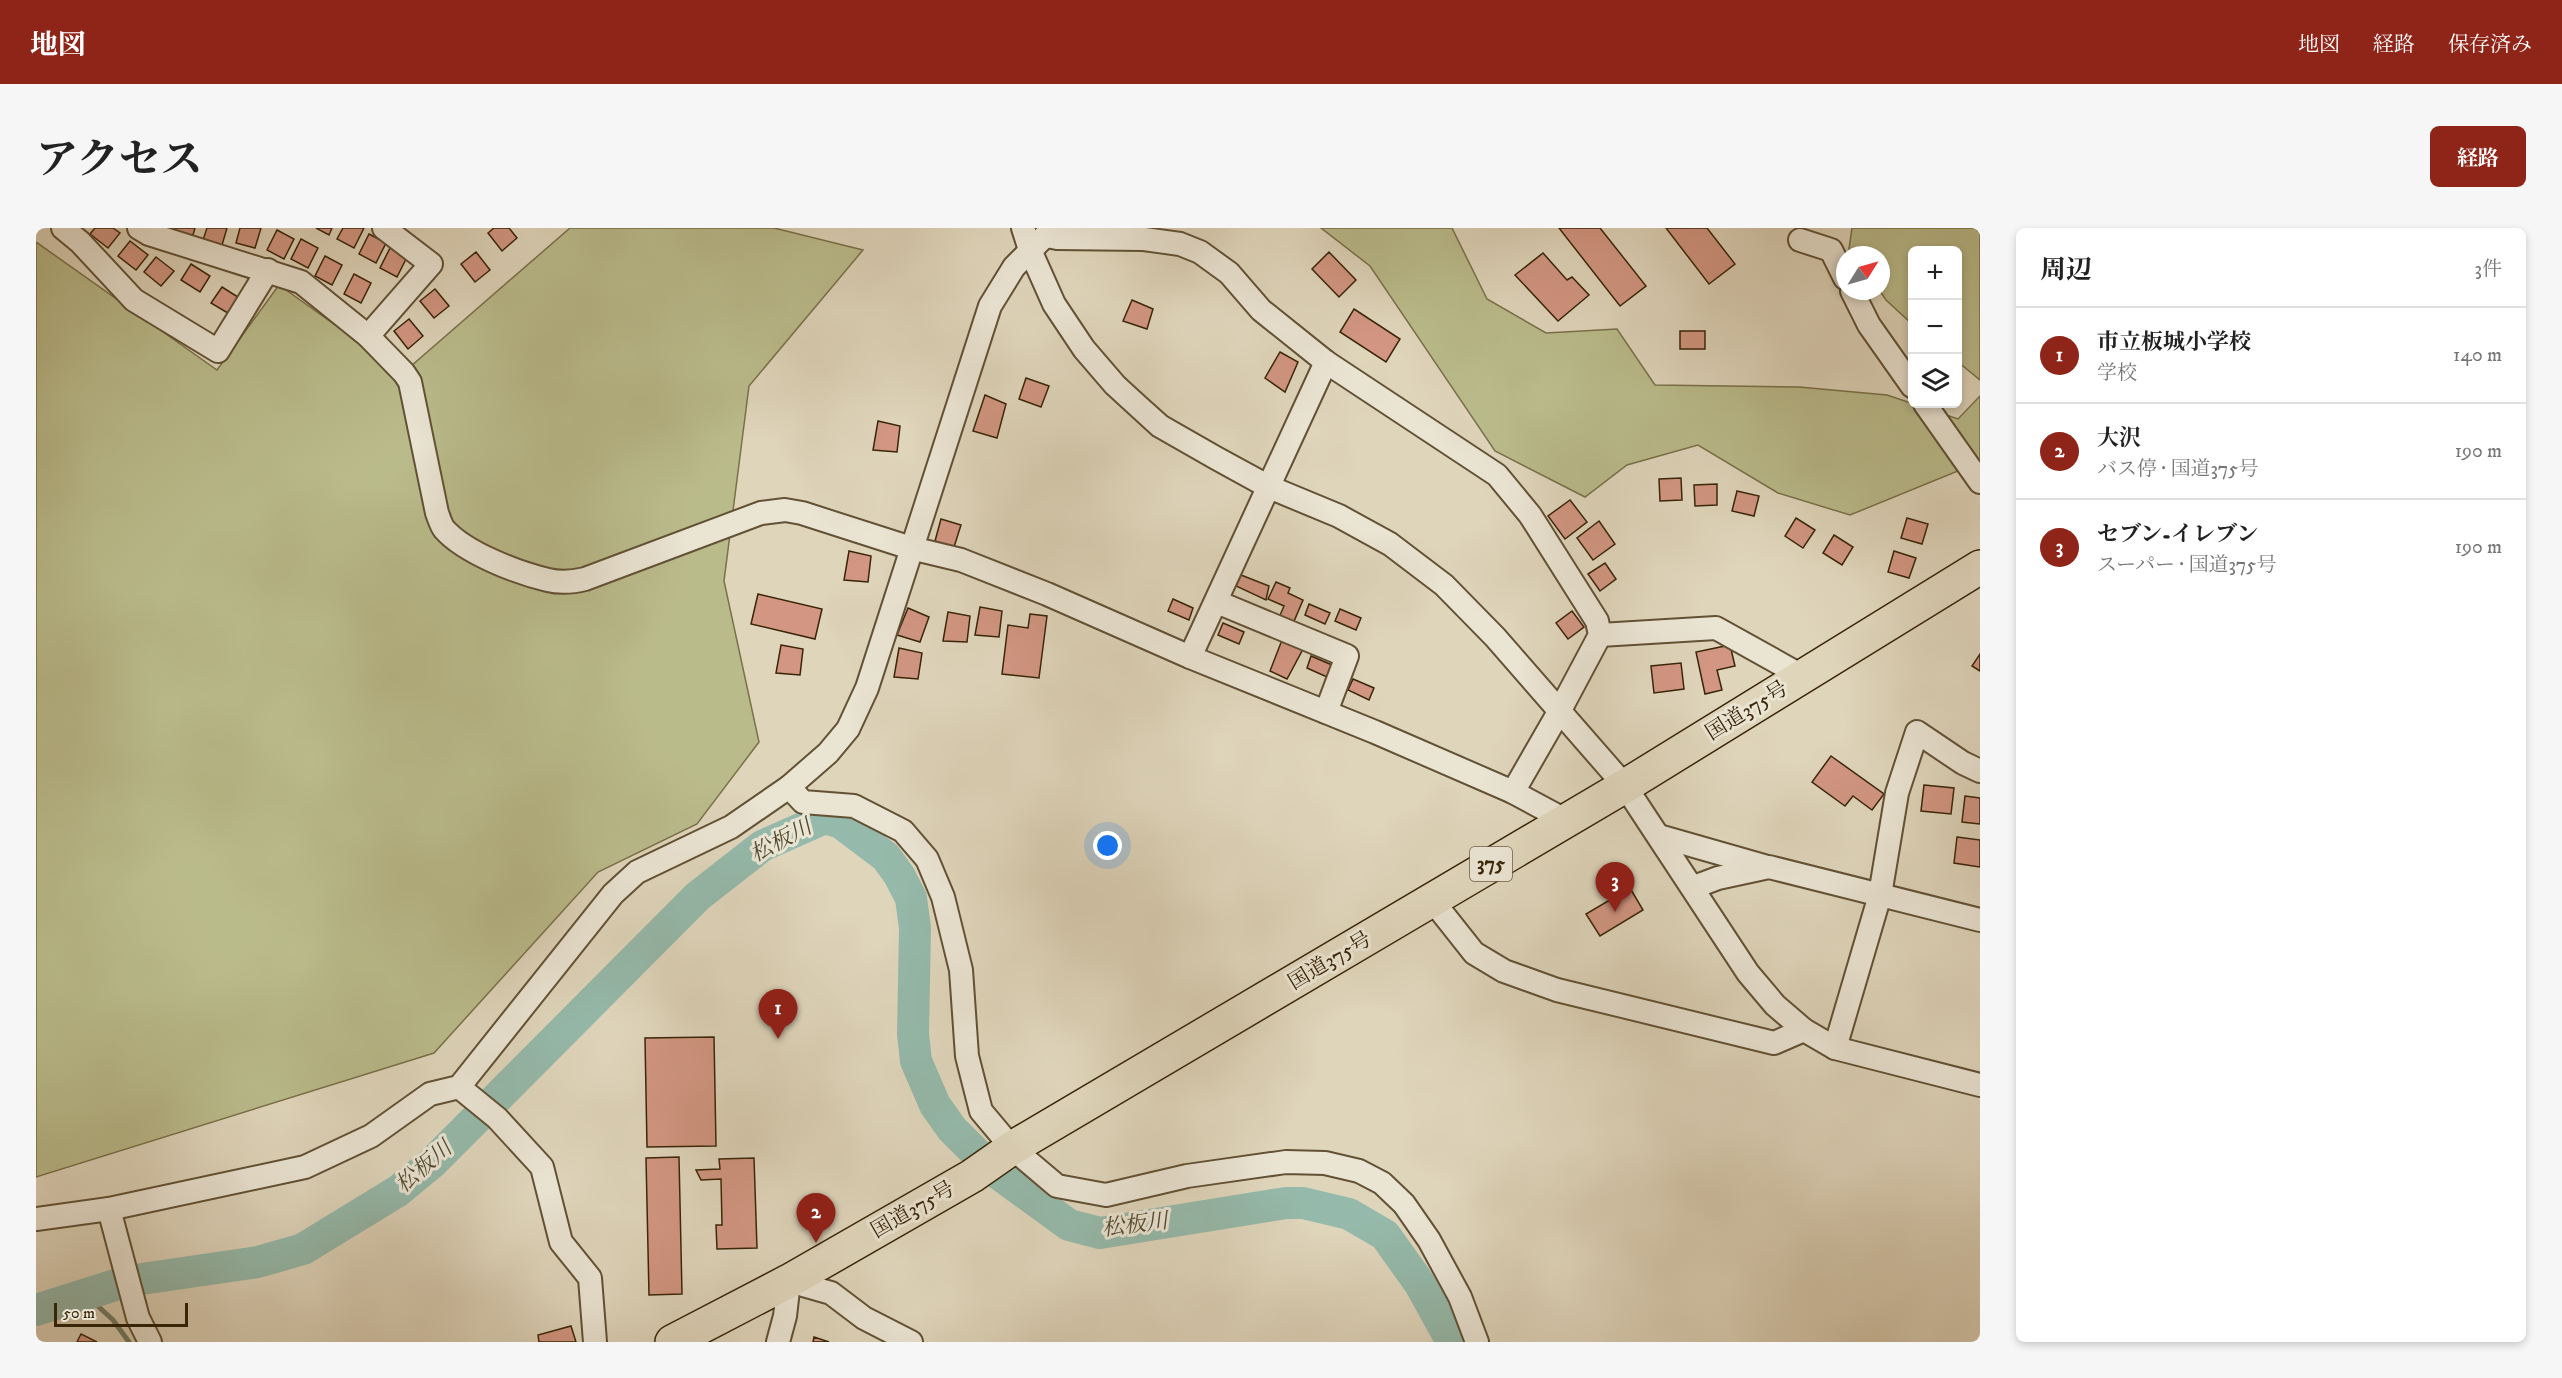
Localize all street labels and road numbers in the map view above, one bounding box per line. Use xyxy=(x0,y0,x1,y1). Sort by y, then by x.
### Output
street label: 国道375号 xyxy=(1701,676,1793,746)
road number: 375 xyxy=(1470,847,1512,881)
street label: 国道375号 xyxy=(1284,926,1376,996)
street label: 国道375号 xyxy=(867,1176,959,1244)

